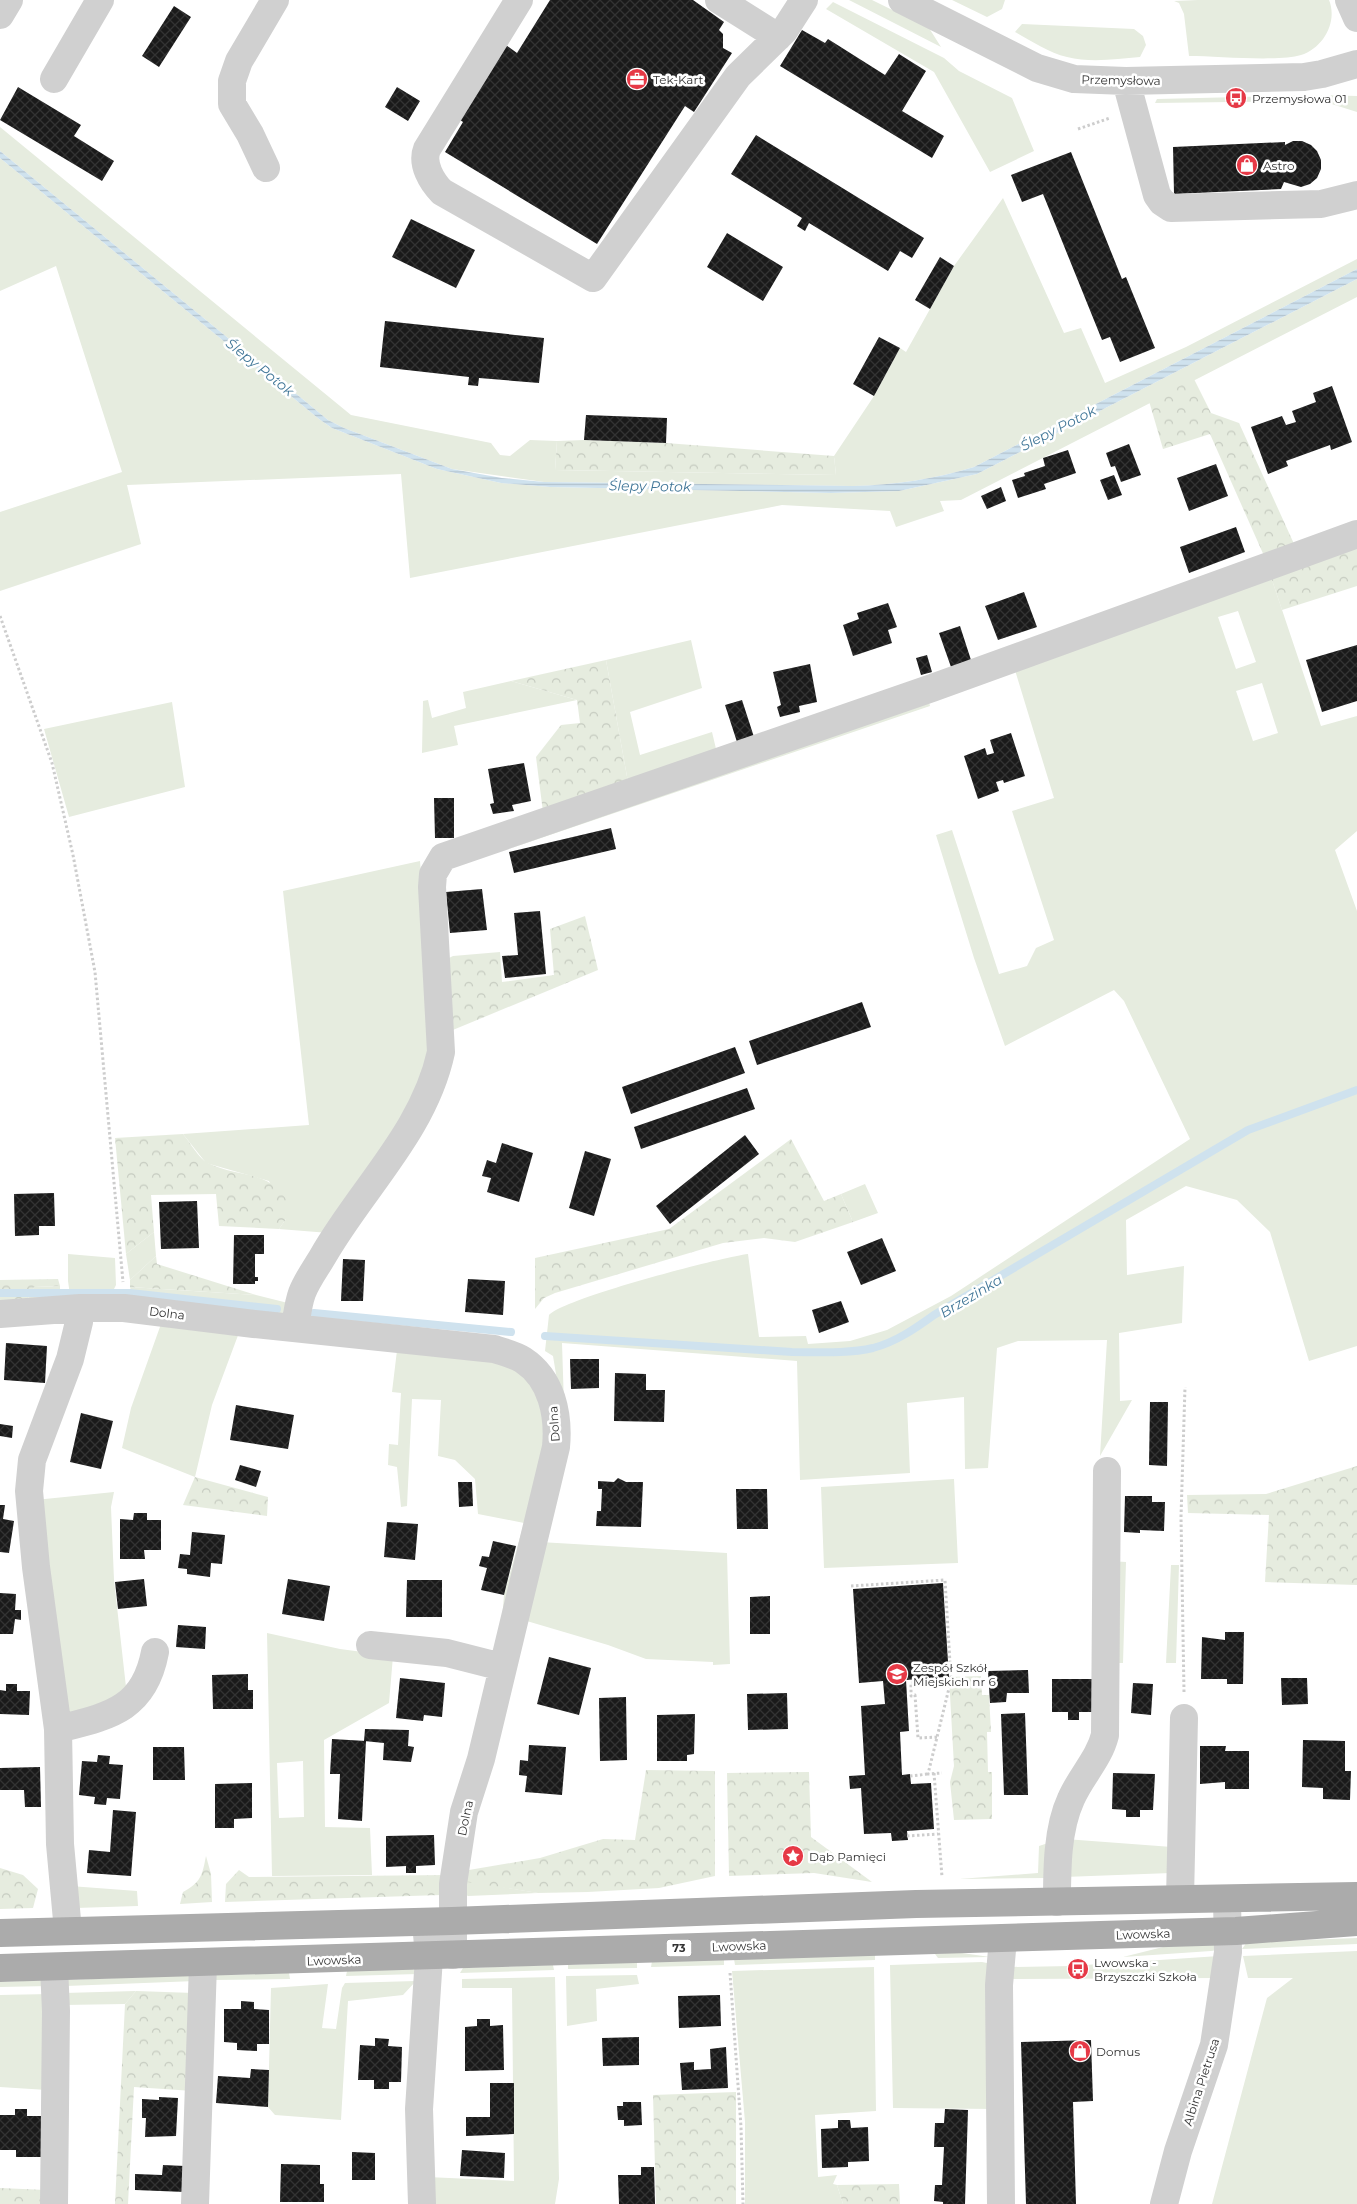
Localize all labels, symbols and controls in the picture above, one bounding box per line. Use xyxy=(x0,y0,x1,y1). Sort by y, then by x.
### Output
office icon: Tek-Kart xyxy=(625,67,649,91)
place label: Tek-Kart xyxy=(653,72,703,87)
street label: Przemysłowa xyxy=(1081,72,1161,88)
bus stop icon: Przemysłowa 01 xyxy=(1224,86,1248,110)
place label: Przemysłowa 01 xyxy=(1252,91,1347,106)
shop icon: Astro xyxy=(1235,153,1259,177)
place label: Astro xyxy=(1263,158,1294,173)
water label: Ślepy Potok xyxy=(222,334,298,400)
water label: Ślepy Potok xyxy=(1017,401,1099,455)
water label: Ślepy Potok xyxy=(609,476,692,496)
water label: Brzezinka xyxy=(937,1270,1005,1322)
street label: Dolna xyxy=(148,1303,186,1323)
street label: Dolna xyxy=(545,1406,563,1442)
place label: Zespół Szkół Miejskich nr 6 xyxy=(913,1660,996,1689)
school or university icon: Zespół Szkół Miejskich nr 6 xyxy=(885,1662,909,1686)
street label: Dolna xyxy=(454,1799,476,1837)
place icon: Dąb Pamięci xyxy=(781,1844,805,1868)
place label: Dąb Pamięci xyxy=(809,1849,886,1864)
street label: Lwowska xyxy=(1115,1926,1171,1942)
street label: Lwowska xyxy=(711,1938,767,1954)
road number: 73 xyxy=(666,1940,692,1956)
street label: Lwowska xyxy=(306,1952,362,1968)
place label: Lwowska - Brzyszczki Szkoła xyxy=(1094,1955,1197,1984)
bus stop icon: Lwowska - Brzyszczki Szkoła xyxy=(1066,1957,1090,1981)
street label: Albina Pietrusa xyxy=(1180,2036,1222,2128)
shop icon: Domus xyxy=(1068,2039,1092,2063)
place label: Domus xyxy=(1096,2044,1140,2059)

